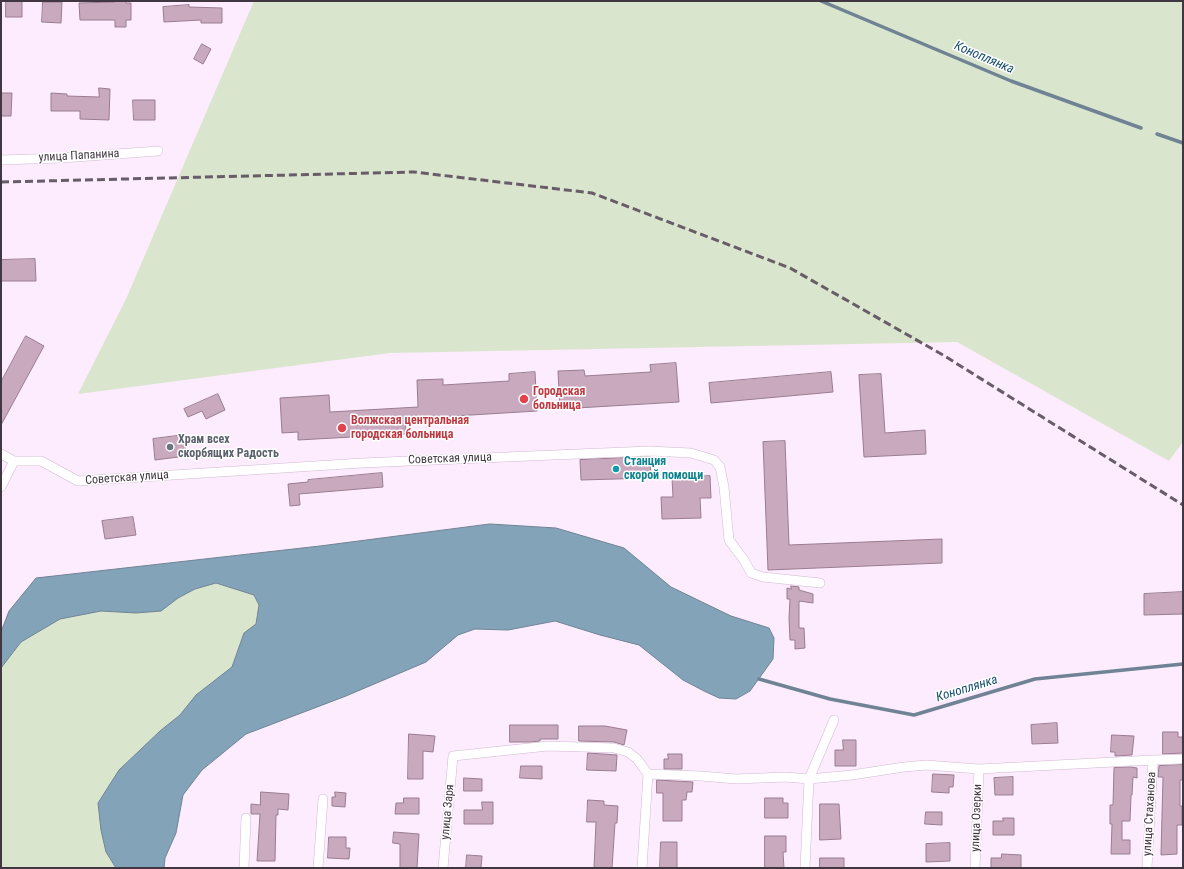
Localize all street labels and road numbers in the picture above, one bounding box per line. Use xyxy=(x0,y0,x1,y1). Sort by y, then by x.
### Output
street label: улица Папанина xyxy=(38,147,120,165)
street label: Советская улица xyxy=(408,450,492,468)
street label: Советская улица xyxy=(85,468,169,488)
street label: улица Стаханова xyxy=(1141,772,1159,856)
street label: улица Заря xyxy=(438,784,458,840)
street label: улица Озерки xyxy=(969,784,985,852)

